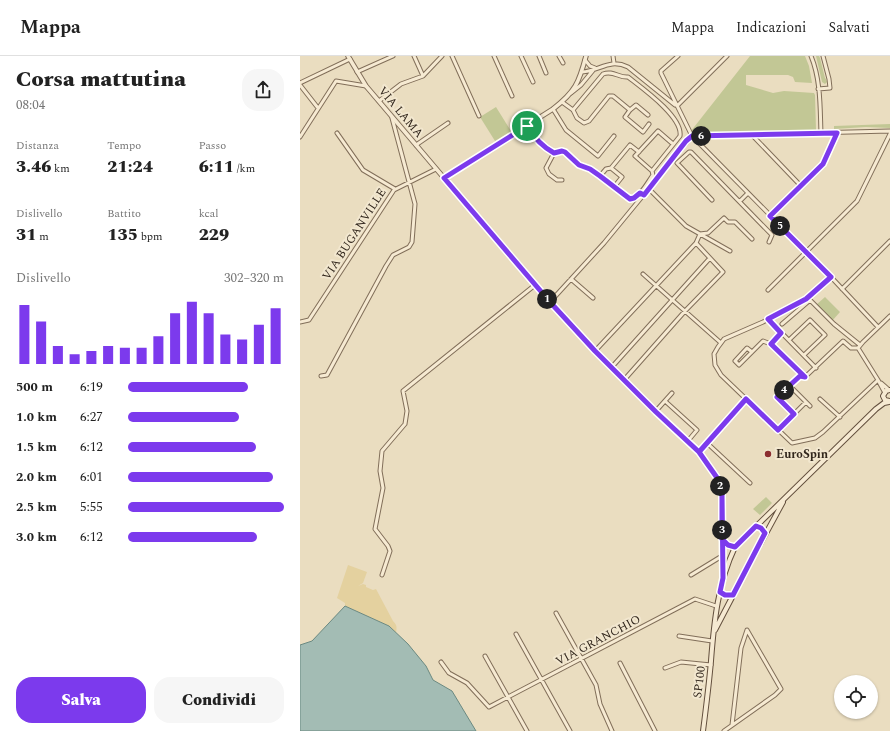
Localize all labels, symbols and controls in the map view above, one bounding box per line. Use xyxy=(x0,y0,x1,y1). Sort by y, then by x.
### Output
text: Mappa xyxy=(20,13,81,42)
text: Mappa xyxy=(671,17,714,38)
text: Indicazioni xyxy=(736,17,806,38)
text: Salvati xyxy=(828,17,870,38)
text: Corsa mattutina xyxy=(16,63,186,96)
button: share xyxy=(242,69,284,111)
street label: VIA LAMA xyxy=(373,82,428,142)
text: 08:04 xyxy=(16,95,45,115)
pin xyxy=(510,109,544,143)
icon: arrive xyxy=(516,115,538,137)
pin: 6 xyxy=(691,126,711,146)
text: 6 xyxy=(698,127,704,144)
text: Distanza xyxy=(16,137,59,154)
text: Tempo xyxy=(107,137,141,154)
text: Passo xyxy=(199,137,226,154)
text: 3.46 xyxy=(16,154,51,180)
text: 21:24 xyxy=(107,154,153,180)
text: 6:11 xyxy=(199,154,234,180)
text: km xyxy=(51,160,70,177)
text: /km xyxy=(234,160,255,177)
street label: VIA BUGANVILLE xyxy=(317,184,391,284)
text: Dislivello xyxy=(16,205,62,222)
text: Battito xyxy=(107,205,141,222)
text: kcal xyxy=(199,205,218,222)
pin: 5 xyxy=(770,216,790,236)
text: 5 xyxy=(777,217,783,234)
text: 31 xyxy=(16,222,36,248)
text: 135 xyxy=(107,222,138,248)
text: 229 xyxy=(199,222,229,248)
text: m xyxy=(36,228,49,245)
text: bpm xyxy=(138,228,163,245)
text: Dislivello xyxy=(16,268,71,288)
text: 302–320 m xyxy=(224,268,284,288)
pin: 1 xyxy=(537,289,557,309)
text: 1 xyxy=(544,290,550,307)
text: 500 m xyxy=(16,377,53,397)
text: 6:19 xyxy=(80,377,103,397)
pin: 4 xyxy=(774,380,794,400)
text: 4 xyxy=(781,381,787,398)
text: 1.0 km xyxy=(16,407,57,427)
text: 6:27 xyxy=(80,407,103,427)
text: 1.5 km xyxy=(16,437,57,457)
text: 6:12 xyxy=(80,437,103,457)
place label: EuroSpin xyxy=(776,445,829,464)
marker: EuroSpin xyxy=(763,449,773,459)
text: 2.0 km xyxy=(16,467,57,487)
text: 6:01 xyxy=(80,467,103,487)
pin: 2 xyxy=(710,476,730,496)
text: 2 xyxy=(717,477,723,494)
text: 2.5 km xyxy=(16,497,57,517)
text: 5:55 xyxy=(80,497,103,517)
pin: 3 xyxy=(712,520,732,540)
text: 3 xyxy=(719,521,725,538)
text: 3.0 km xyxy=(16,527,57,547)
text: 6:12 xyxy=(80,527,103,547)
street label: VIA GRANCHIO xyxy=(552,610,644,671)
street label: SP100 xyxy=(688,665,711,699)
map controls xyxy=(834,675,878,719)
button: locate xyxy=(834,675,878,719)
button: Salva xyxy=(16,677,146,723)
button: Condividi xyxy=(154,677,284,723)

